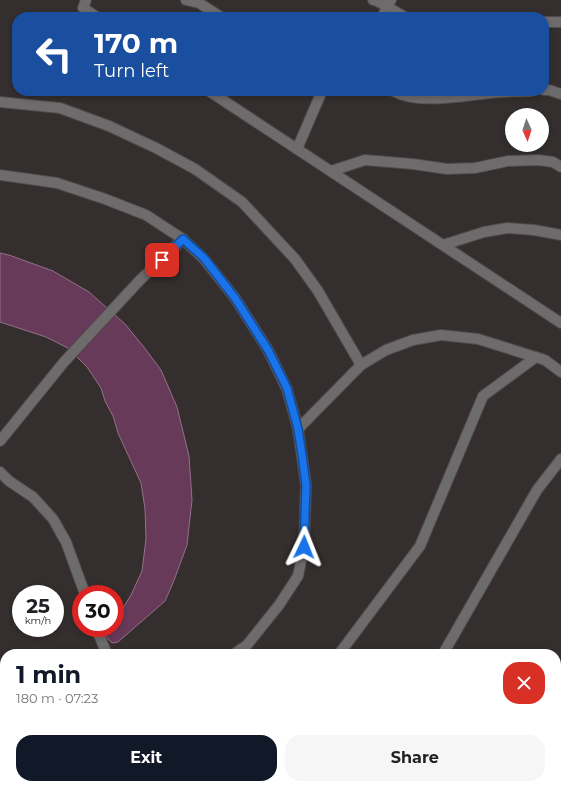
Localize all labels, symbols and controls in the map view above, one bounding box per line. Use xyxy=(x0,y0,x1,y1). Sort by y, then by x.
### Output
text: 170 m xyxy=(94,26,178,60)
icon: left xyxy=(28,28,80,80)
text: Turn left xyxy=(94,60,169,82)
north arrow xyxy=(505,108,549,152)
map controls xyxy=(505,108,549,152)
pin xyxy=(145,243,179,277)
icon: arrive xyxy=(151,249,173,271)
position arrow xyxy=(283,526,325,568)
speed limit sign: 30 xyxy=(72,585,124,637)
text: 25 xyxy=(26,594,50,618)
text: km/h xyxy=(25,614,51,627)
text: 1 min xyxy=(16,660,81,689)
button: close xyxy=(503,662,545,704)
text: 180 m · 07:23 xyxy=(16,690,98,706)
button: Exit xyxy=(16,735,277,781)
button: Share xyxy=(285,735,545,781)

